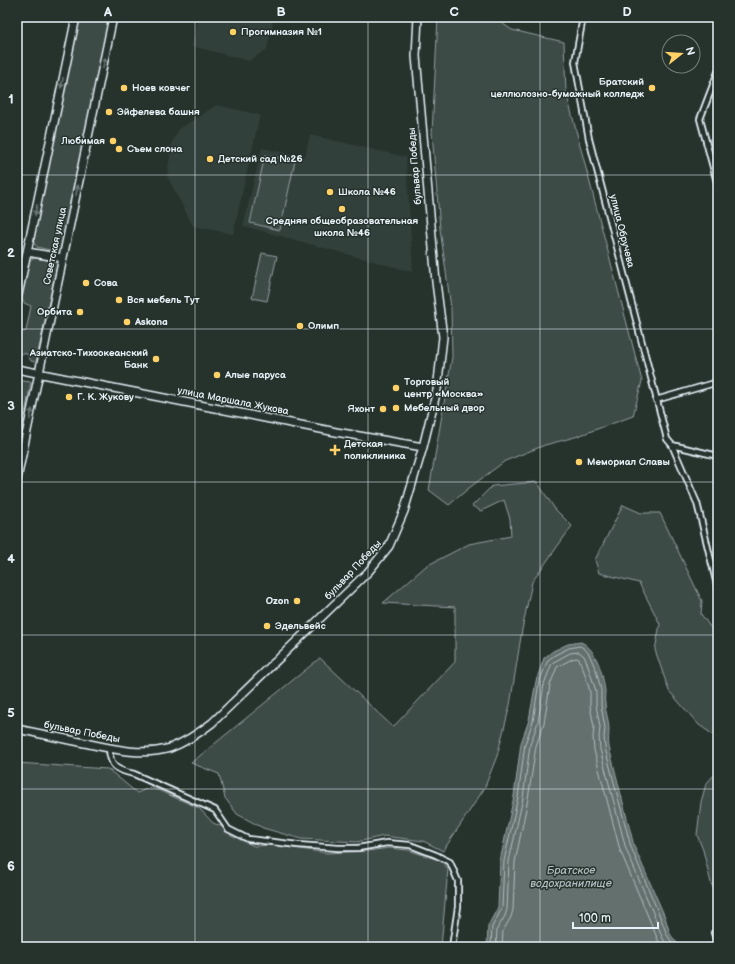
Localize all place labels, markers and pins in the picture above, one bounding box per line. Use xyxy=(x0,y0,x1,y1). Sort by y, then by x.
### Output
place label: Прогимназия №1 xyxy=(241,26,322,38)
marker: Прогимназия №1 xyxy=(228,27,238,37)
place label: Братский целлюлозно-бумажный колледж xyxy=(491,76,645,100)
place label: Ноев ковчег xyxy=(132,82,190,94)
marker: Ноев ковчег xyxy=(119,83,129,93)
marker: Братский целлюлозно-бумажный колледж xyxy=(647,83,657,93)
place label: Эйфелева башня xyxy=(117,106,200,118)
marker: Эйфелева башня xyxy=(104,107,114,117)
place label: Любимая xyxy=(60,135,105,147)
marker: Любимая xyxy=(108,136,118,146)
place label: Съем слона xyxy=(127,143,182,155)
marker: Съем слона xyxy=(114,144,124,154)
place label: Детский сад №26 xyxy=(218,153,302,165)
marker: Детский сад №26 xyxy=(205,154,215,164)
place label: Школа №46 xyxy=(338,186,396,198)
marker: Школа №46 xyxy=(325,187,335,197)
marker: Средняя общеобразовательная школа №46 xyxy=(337,204,347,214)
place label: Средняя общеобразовательная школа №46 xyxy=(266,215,418,239)
place label: Сова xyxy=(94,277,118,289)
marker: Сова xyxy=(81,278,91,288)
place label: Вся мебель Тут xyxy=(127,294,200,306)
marker: Вся мебель Тут xyxy=(114,295,124,305)
place label: Орбита xyxy=(37,306,72,318)
marker: Орбита xyxy=(75,307,85,317)
place label: Askona xyxy=(134,316,168,328)
marker: Askona xyxy=(122,317,132,327)
place label: Олимп xyxy=(308,320,339,332)
marker: Олимп xyxy=(295,321,305,331)
place label: Азиатско-Тихоокеанский Банк xyxy=(29,347,149,371)
marker: Азиатско-Тихоокеанский Банк xyxy=(151,354,161,364)
place label: Алые паруса xyxy=(224,369,286,381)
marker: Алые паруса xyxy=(212,370,222,380)
place label: Торговый центр «Москва» xyxy=(404,376,484,400)
marker: Торговый центр «Москва» xyxy=(391,383,401,393)
place label: Г. К. Жукову xyxy=(77,391,134,403)
marker: Г. К. Жукову xyxy=(64,392,74,402)
place label: Мебельный двор xyxy=(404,402,485,414)
place label: Яхонт xyxy=(347,403,375,415)
marker: Мебельный двор xyxy=(391,403,401,413)
marker: Яхонт xyxy=(378,404,388,414)
place label: Детская поликлиника xyxy=(344,438,406,462)
marker: Детская поликлиника xyxy=(329,444,341,456)
place label: Мемориал Славы xyxy=(587,456,670,468)
marker: Мемориал Славы xyxy=(574,457,584,467)
place label: Ozon xyxy=(266,595,289,607)
marker: Ozon xyxy=(292,596,302,606)
place label: Эдельвейс xyxy=(275,620,326,632)
marker: Эдельвейс xyxy=(262,621,272,631)

